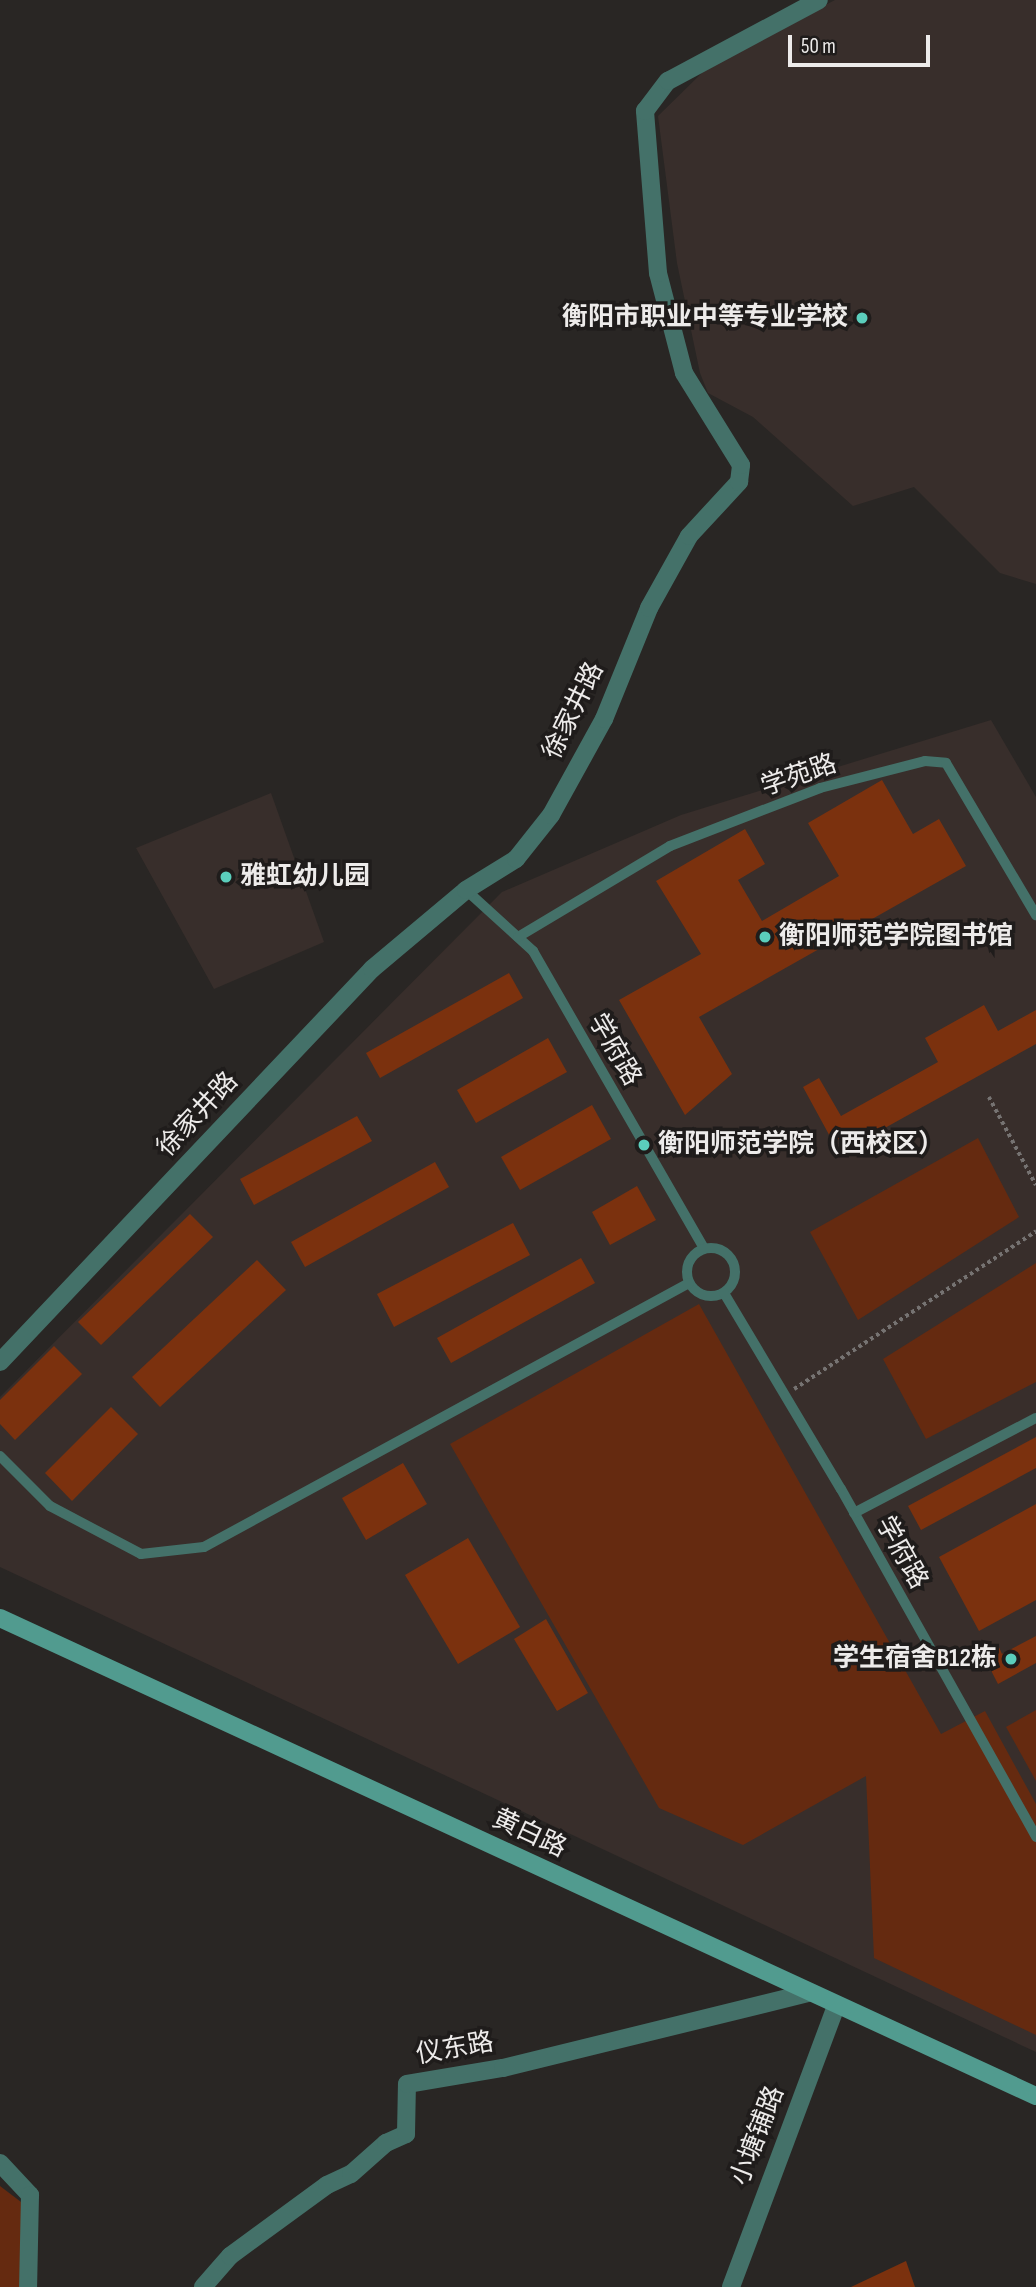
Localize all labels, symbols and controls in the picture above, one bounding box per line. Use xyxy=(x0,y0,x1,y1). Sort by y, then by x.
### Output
scale bar xyxy=(791,21,933,65)
text: 50 m xyxy=(801,34,836,59)
place label: 衡阳市职业中等专业学校 xyxy=(562,302,848,334)
marker: 衡阳市职业中等专业学校 xyxy=(854,310,870,326)
street label: 徐家井路 xyxy=(537,657,611,765)
street label: 学苑路 xyxy=(757,749,841,803)
place label: 雅虹幼儿园 xyxy=(240,861,370,893)
marker: 雅虹幼儿园 xyxy=(218,869,234,885)
place label: 衡阳师范学院图书馆 xyxy=(779,921,1013,953)
marker: 衡阳师范学院图书馆 xyxy=(757,929,773,945)
street label: 学府路 xyxy=(581,1008,647,1092)
street label: 徐家井路 xyxy=(151,1066,245,1164)
place label: 衡阳师范学院（西校区） xyxy=(658,1129,944,1161)
marker: 衡阳师范学院（西校区） xyxy=(636,1137,652,1153)
street label: 学府路 xyxy=(868,1511,934,1595)
place label: 学生宿舍B12栋 xyxy=(833,1643,997,1675)
marker: 学生宿舍B12栋 xyxy=(1003,1651,1019,1667)
street label: 黄白路 xyxy=(487,1803,571,1865)
street label: 仪东路 xyxy=(414,2027,496,2071)
street label: 小塘铺路 xyxy=(725,2082,791,2190)

